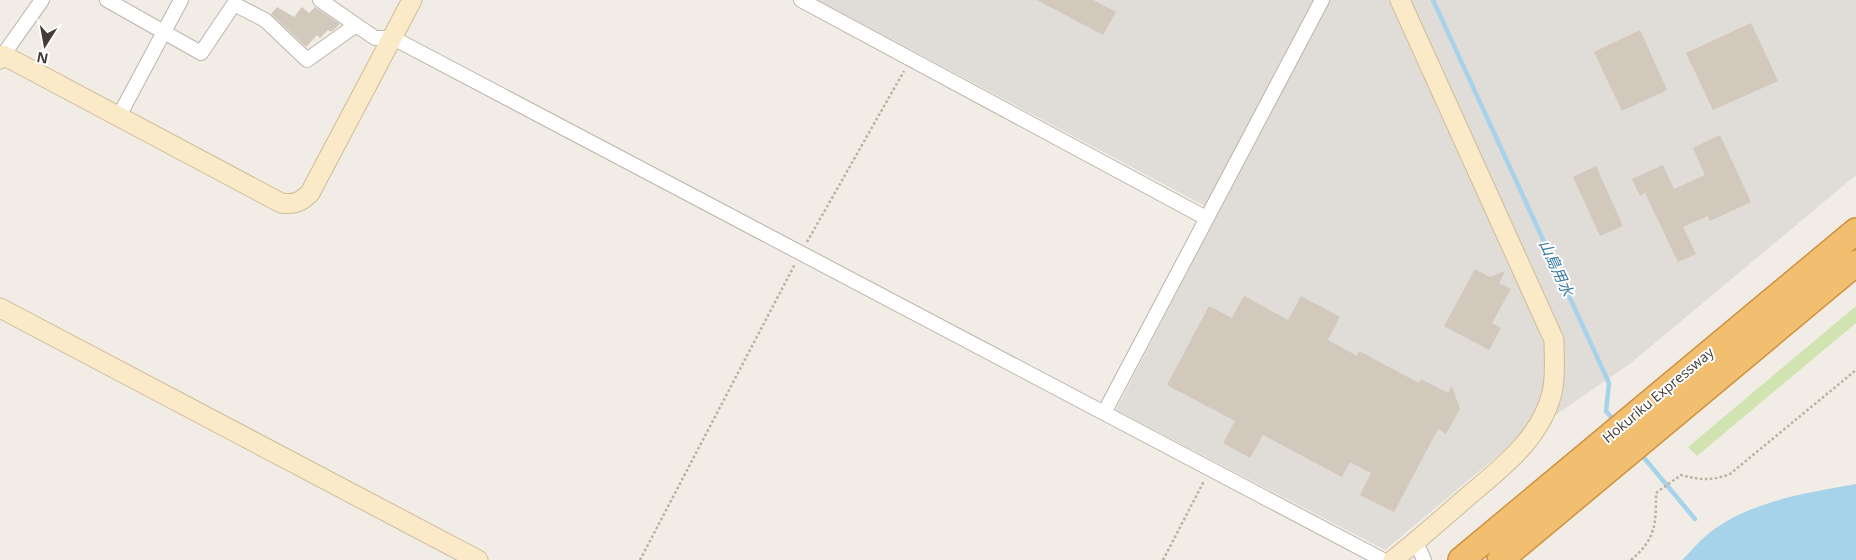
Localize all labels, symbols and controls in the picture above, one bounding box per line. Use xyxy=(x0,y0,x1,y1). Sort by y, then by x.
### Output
north arrow xyxy=(20,20,70,70)
text: N xyxy=(35,48,50,69)
water label: 山島用水 xyxy=(1535,236,1579,301)
street label: Hokuriku Expressway xyxy=(1598,342,1718,447)

